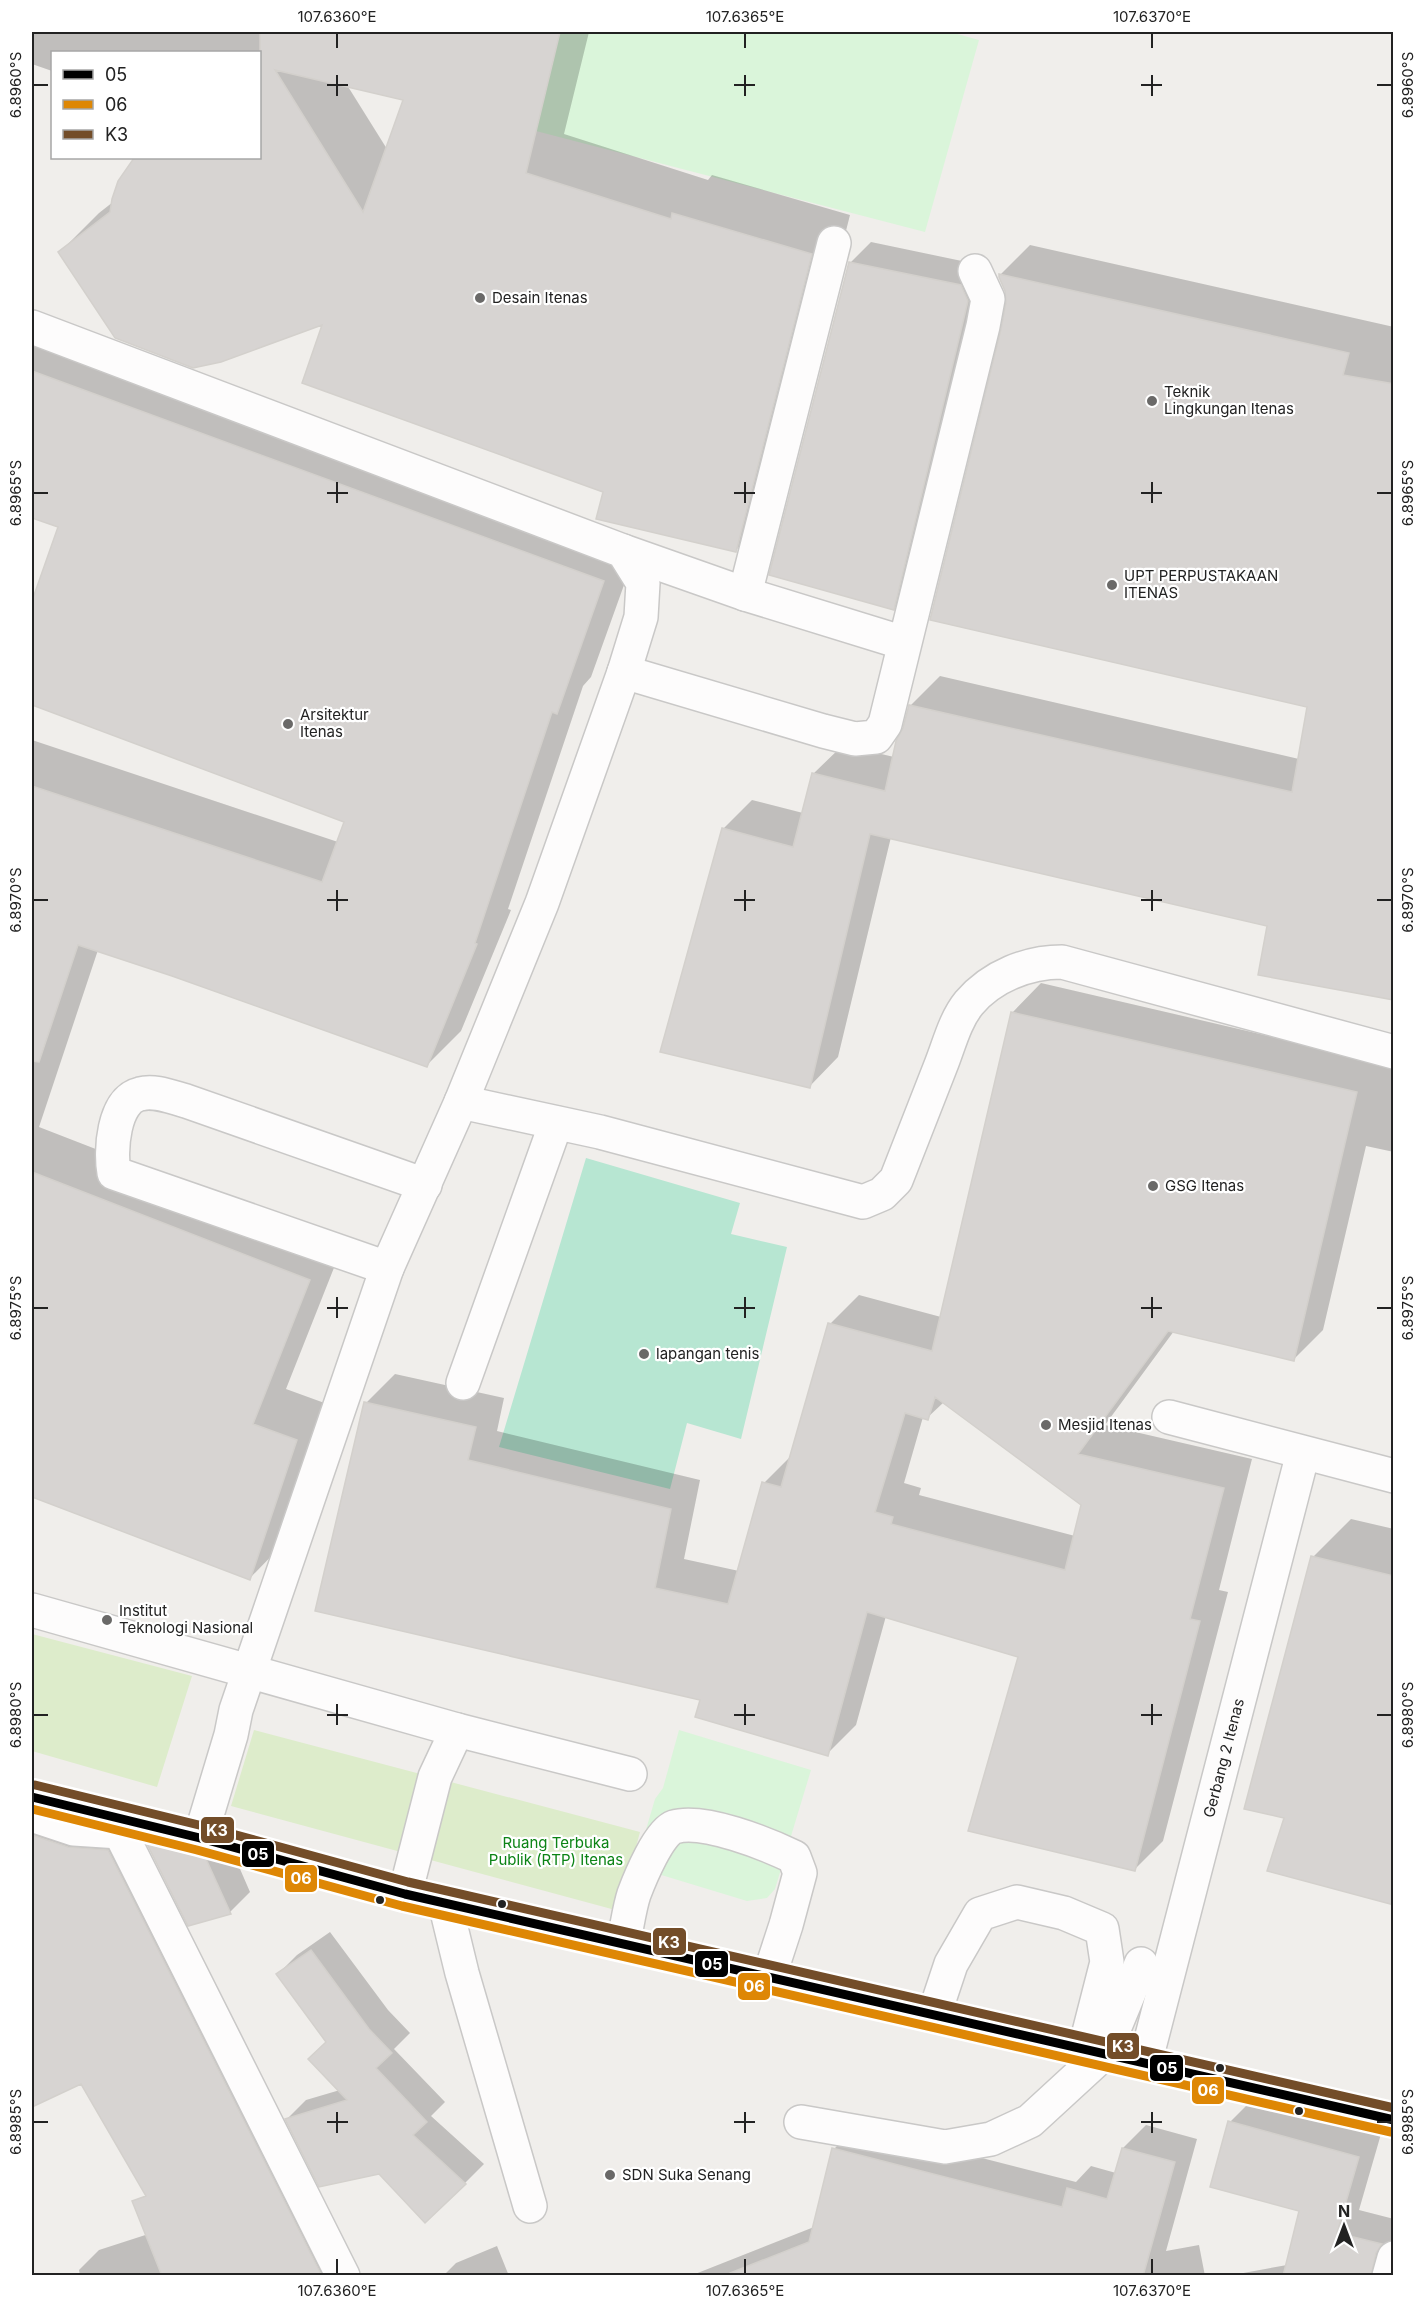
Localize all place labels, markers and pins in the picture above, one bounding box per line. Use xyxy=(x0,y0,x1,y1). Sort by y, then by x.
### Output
place label: Desain Itenas xyxy=(492,288,588,307)
marker: Desain Itenas xyxy=(473,291,487,305)
place label: Teknik Lingkungan Itenas xyxy=(1164,382,1294,418)
marker: Teknik Lingkungan Itenas xyxy=(1145,394,1159,408)
place label: UPT PERPUSTAKAAN ITENAS xyxy=(1124,566,1278,602)
marker: UPT PERPUSTAKAAN ITENAS xyxy=(1105,578,1119,592)
place label: Arsitektur Itenas xyxy=(300,705,369,741)
marker: Arsitektur Itenas xyxy=(281,717,295,731)
place label: GSG Itenas xyxy=(1165,1176,1244,1195)
marker: GSG Itenas xyxy=(1146,1179,1160,1193)
place label: lapangan tenis xyxy=(656,1344,759,1363)
marker: lapangan tenis xyxy=(637,1347,651,1361)
place label: Mesjid Itenas xyxy=(1058,1415,1152,1434)
marker: Mesjid Itenas xyxy=(1039,1418,1053,1432)
place label: Institut Teknologi Nasional xyxy=(119,1601,253,1637)
marker: Institut Teknologi Nasional xyxy=(100,1613,114,1627)
unlabelled marker xyxy=(374,1894,386,1906)
unlabelled marker xyxy=(496,1898,508,1910)
unlabelled marker xyxy=(1214,2062,1226,2074)
unlabelled marker xyxy=(1293,2105,1305,2117)
place label: SDN Suka Senang xyxy=(622,2165,751,2184)
marker: SDN Suka Senang xyxy=(603,2168,617,2182)

